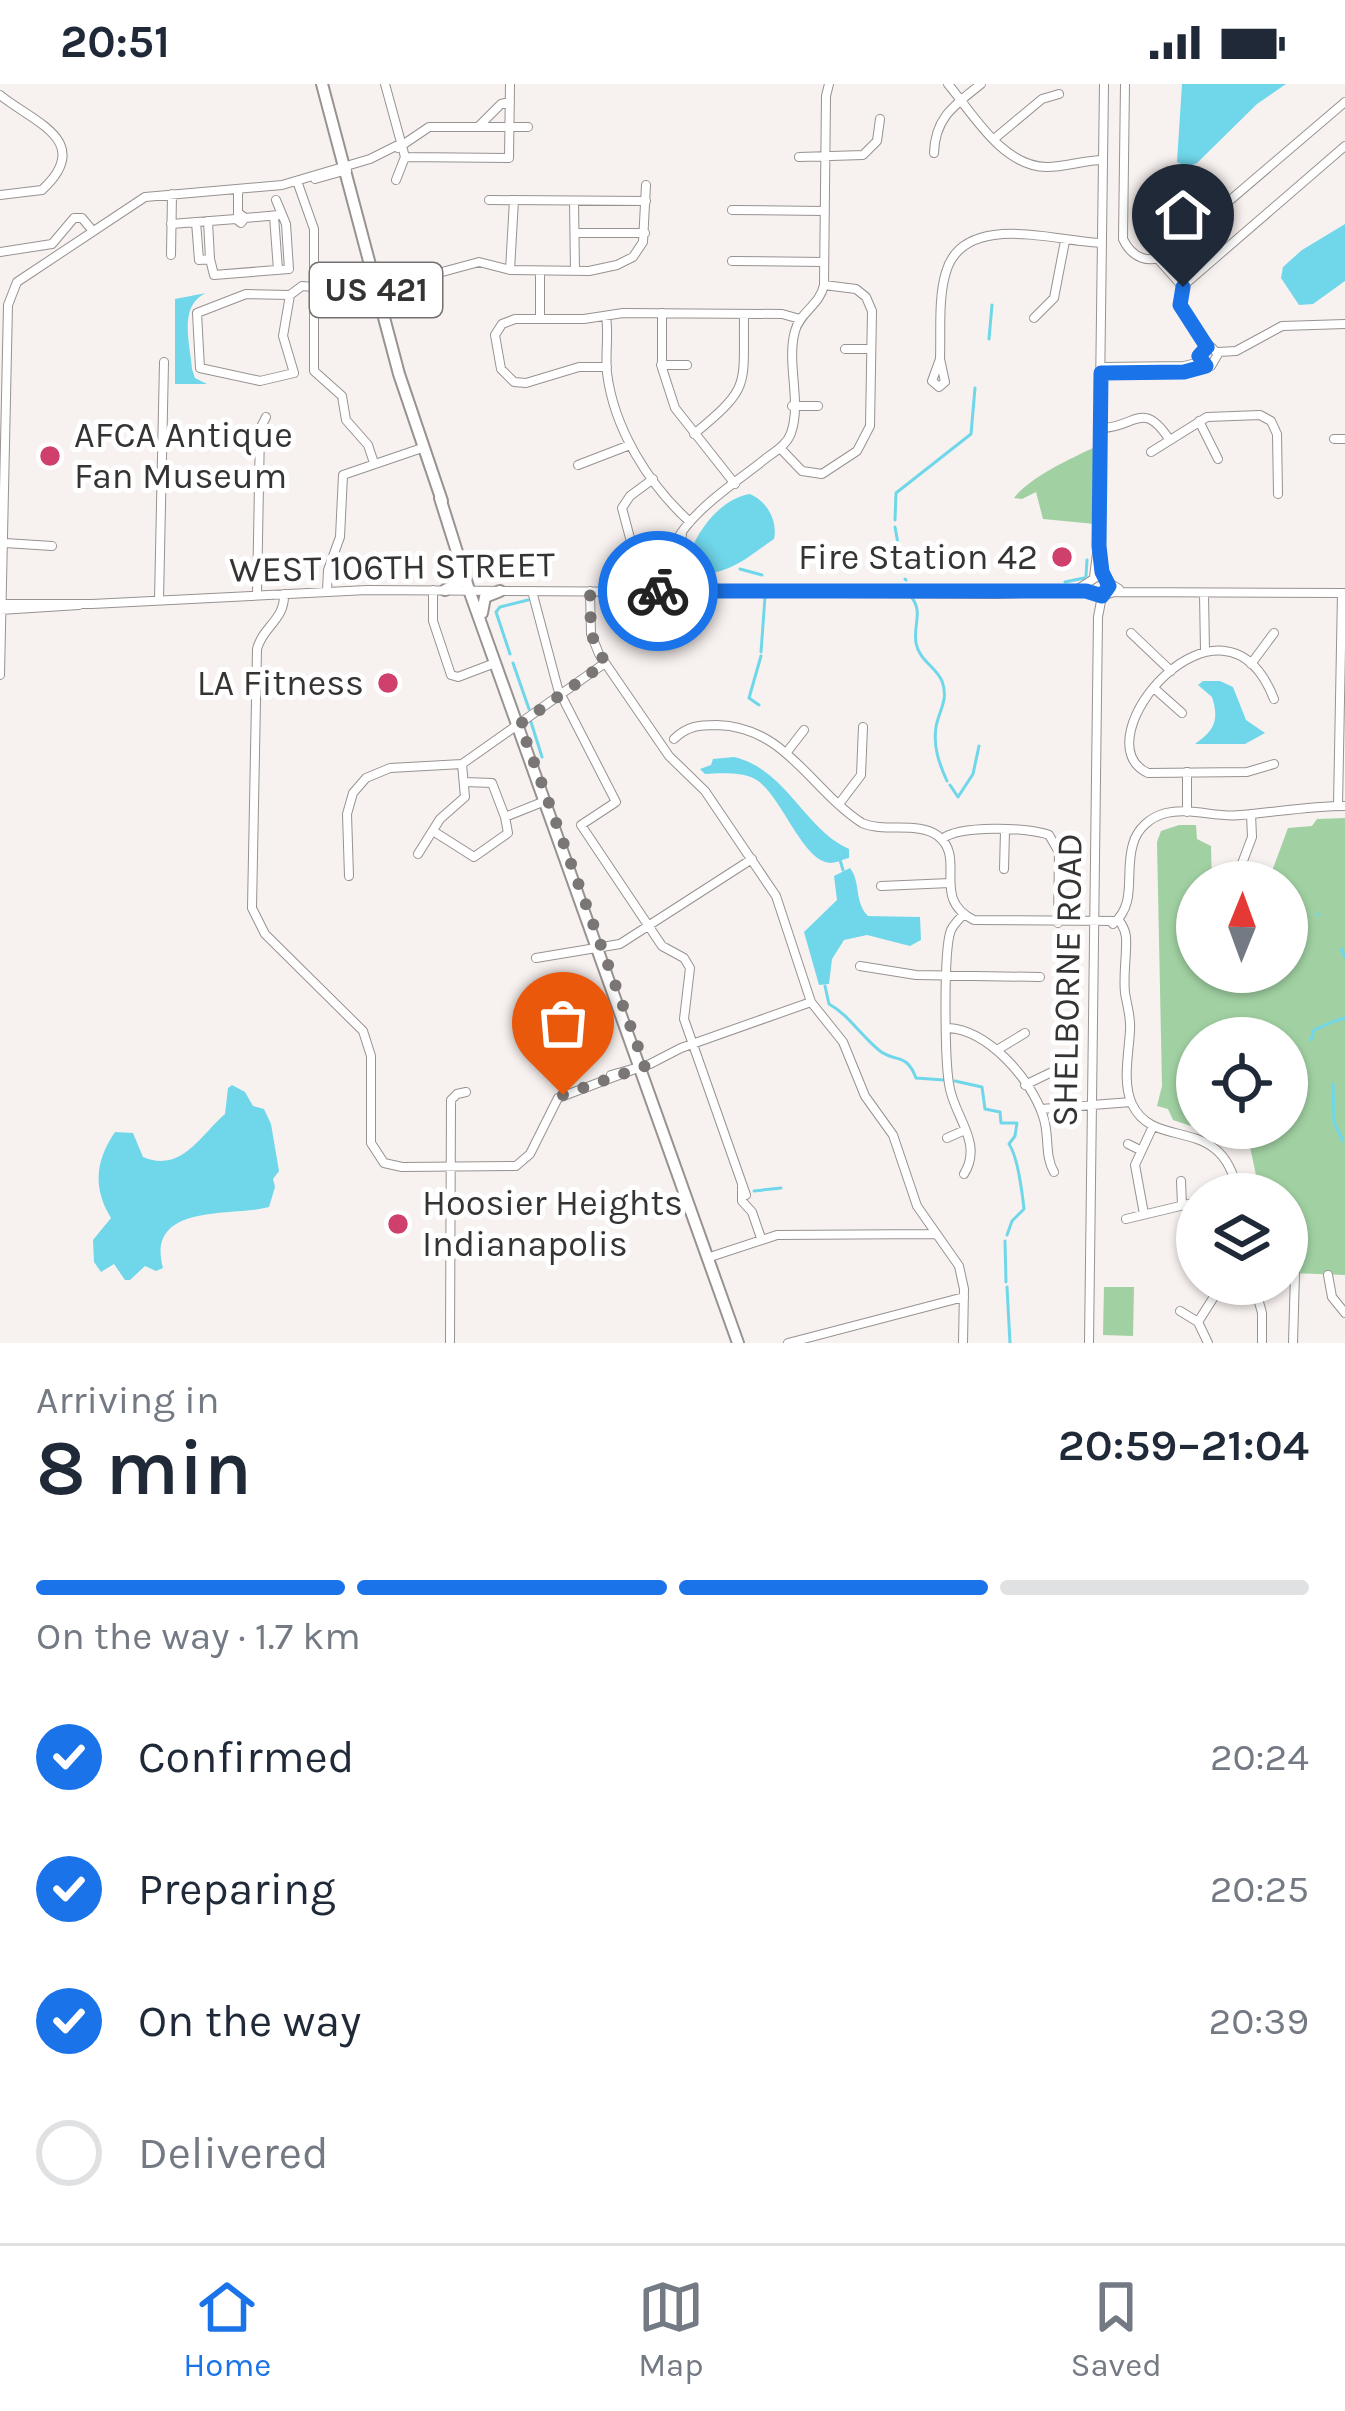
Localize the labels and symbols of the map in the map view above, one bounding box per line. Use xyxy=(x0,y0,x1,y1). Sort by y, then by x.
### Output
pin xyxy=(1132,164,1234,287)
road number: US 421 xyxy=(310,263,442,317)
place label: AFCA Antique Fan Museum xyxy=(74,414,293,497)
marker: AFCA Antique Fan Museum xyxy=(37,443,63,469)
courier xyxy=(598,531,718,651)
place label: Fire Station 42 xyxy=(798,536,1038,578)
street label: WEST 106TH STREET xyxy=(229,543,555,591)
marker: Fire Station 42 xyxy=(1049,544,1075,570)
place label: LA Fitness xyxy=(197,662,364,704)
marker: LA Fitness xyxy=(375,670,401,696)
street label: SHELBORNE ROAD xyxy=(1043,833,1091,1127)
north arrow xyxy=(1176,861,1308,993)
pin xyxy=(512,972,614,1095)
place label: Hoosier Heights Indianapolis xyxy=(422,1182,683,1265)
marker: Hoosier Heights Indianapolis xyxy=(385,1211,411,1237)

